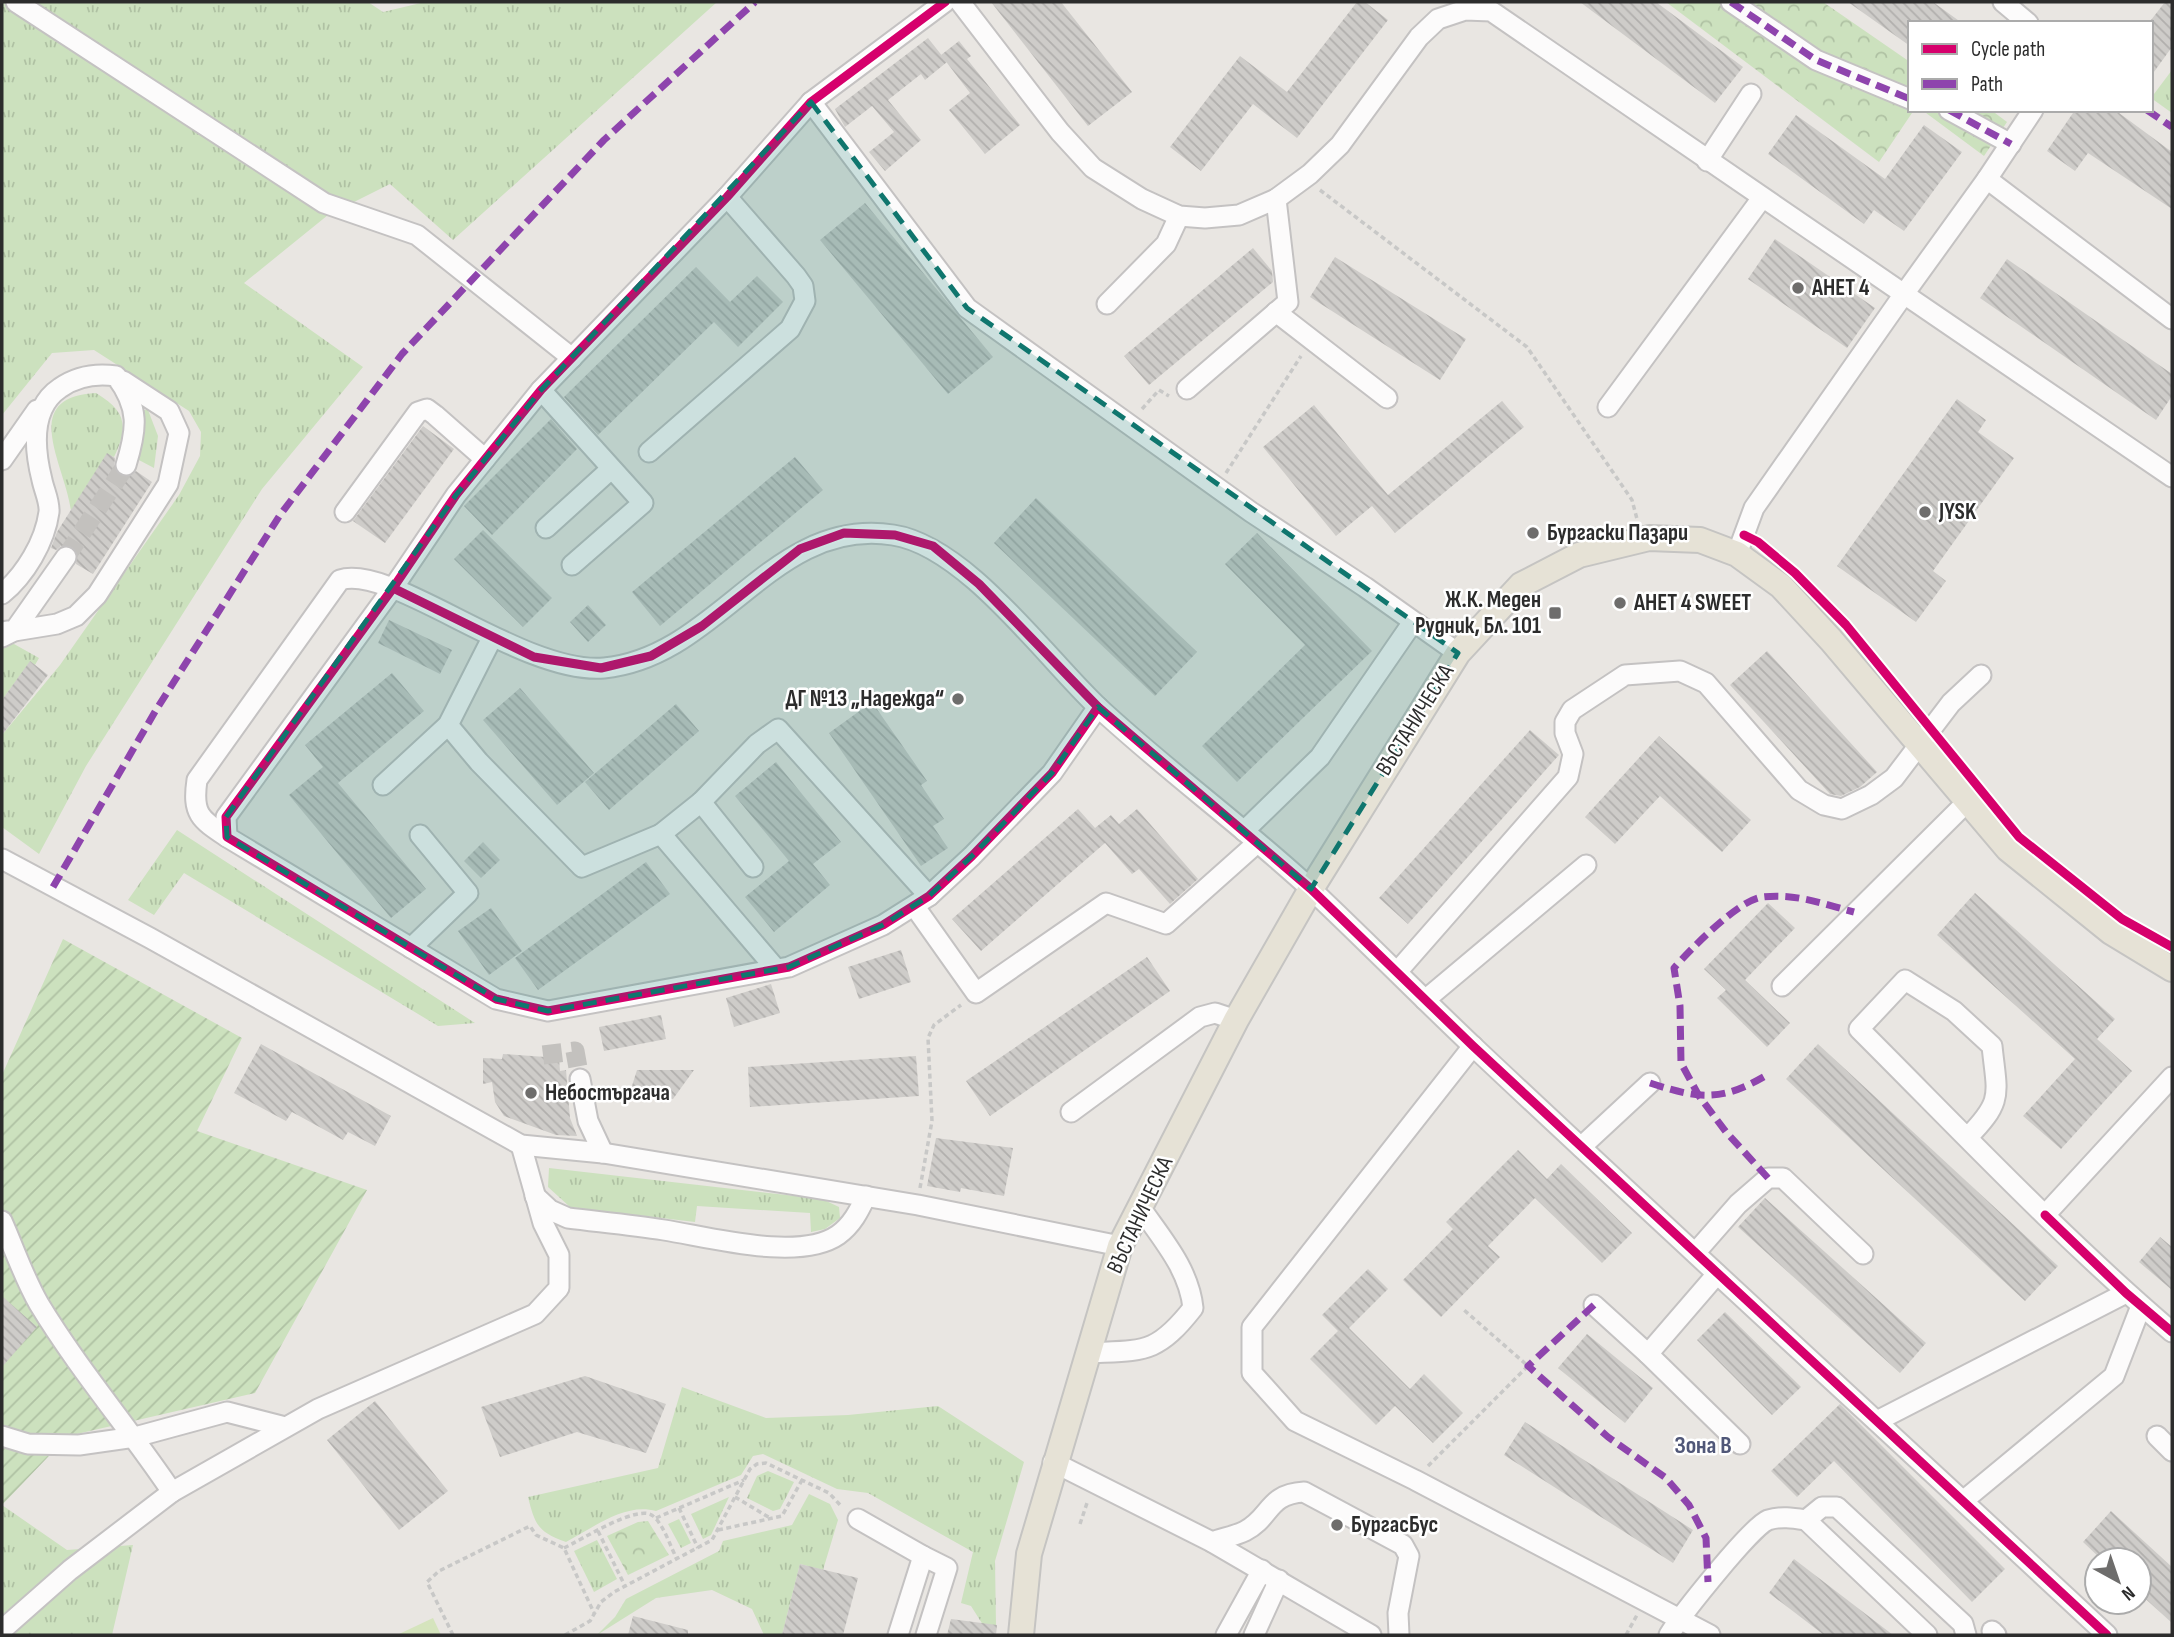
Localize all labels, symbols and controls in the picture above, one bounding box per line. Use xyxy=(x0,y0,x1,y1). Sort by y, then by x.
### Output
legend xyxy=(1908,21,2153,112)
text: Cycle path xyxy=(1971,37,2045,62)
text: Path xyxy=(1971,72,2003,97)
place label: АНЕТ 4 xyxy=(1811,274,1870,302)
marker: АНЕТ 4 xyxy=(1790,280,1806,296)
place label: JYSK xyxy=(1938,498,1977,526)
marker: JYSK xyxy=(1917,504,1933,520)
place label: Бургаски Пазари xyxy=(1547,519,1688,547)
marker: Бургаски Пазари xyxy=(1525,525,1541,541)
place label: Ж.К. Меден Рудник, Бл. 101 xyxy=(1415,586,1541,640)
place label: АНЕТ 4 SWEET xyxy=(1633,589,1751,617)
marker: АНЕТ 4 SWEET xyxy=(1612,595,1628,611)
marker: Ж.К. Меден Рудник, Бл. 101 xyxy=(1547,605,1563,621)
street label: ВЪСТАНИЧЕСКА xyxy=(1370,659,1460,781)
place label: ДГ №13 „Надежда“ xyxy=(785,685,944,713)
marker: ДГ №13 „Надежда“ xyxy=(950,691,966,707)
place label: Небостъргача xyxy=(545,1079,670,1107)
marker: Небостъргача xyxy=(523,1085,539,1101)
street label: ВЪСТАНИЧЕСКА xyxy=(1101,1152,1179,1278)
district label: Зона В xyxy=(1674,1431,1732,1460)
place label: БургасБус xyxy=(1351,1511,1438,1539)
marker: БургасБус xyxy=(1329,1517,1345,1533)
north arrow xyxy=(2083,1546,2153,1616)
text: N xyxy=(2117,1581,2139,1605)

